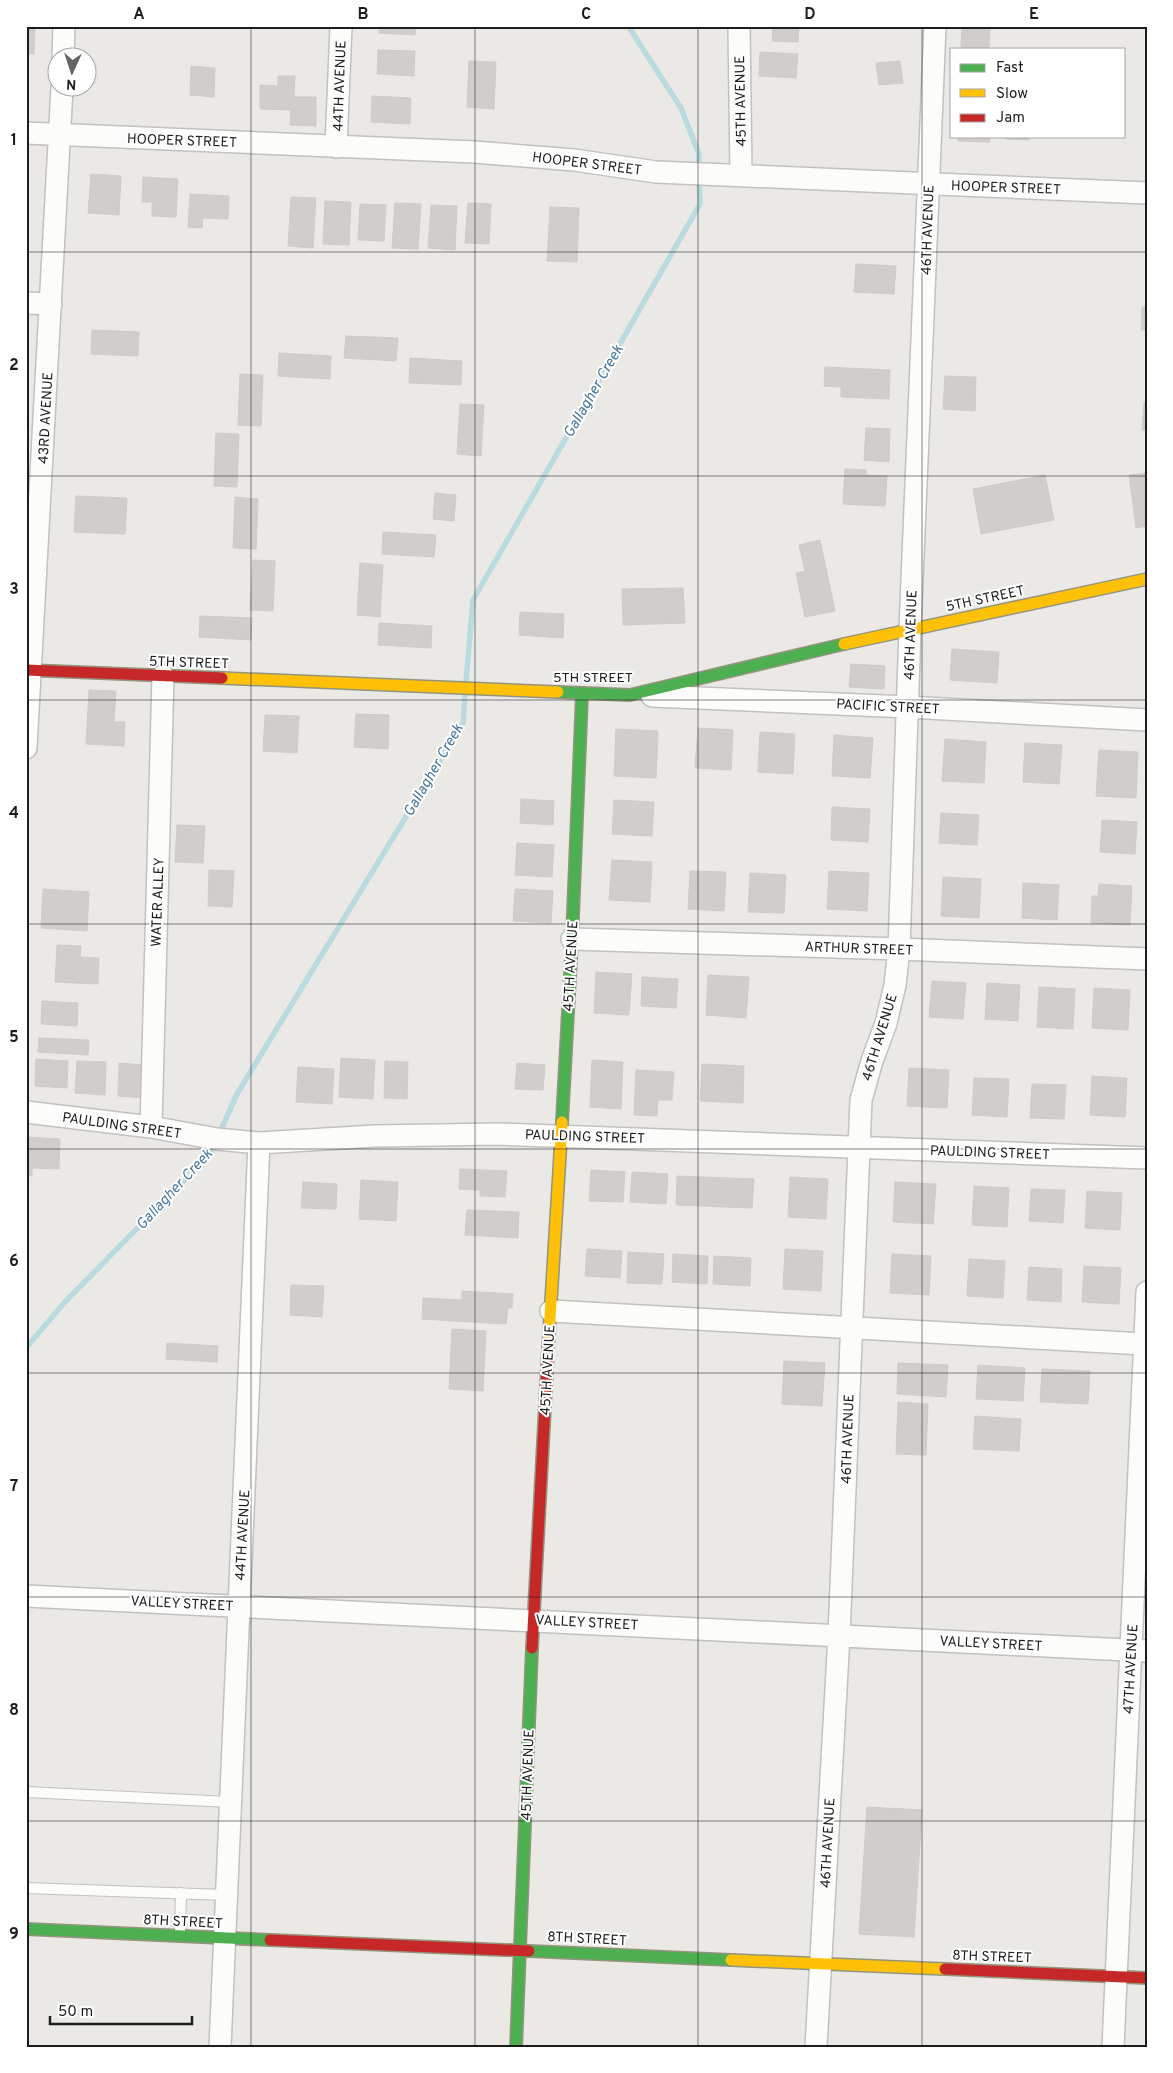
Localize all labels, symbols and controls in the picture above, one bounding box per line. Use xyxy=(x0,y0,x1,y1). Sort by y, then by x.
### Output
text: A xyxy=(133,5,145,25)
text: B xyxy=(357,5,369,25)
text: C xyxy=(581,5,591,25)
text: D xyxy=(804,5,816,25)
text: E xyxy=(1029,5,1039,25)
street label: 44TH AVENUE xyxy=(330,40,351,132)
north arrow xyxy=(48,48,98,98)
legend xyxy=(950,48,1126,138)
street label: 45TH AVENUE xyxy=(732,55,751,147)
text: Fast xyxy=(996,59,1024,78)
text: N xyxy=(66,75,77,92)
text: Slow xyxy=(996,85,1028,104)
text: Jam xyxy=(996,109,1025,128)
text: 1 xyxy=(11,131,17,151)
street label: HOOPER STREET xyxy=(127,131,237,152)
street label: HOOPER STREET xyxy=(531,149,643,180)
street label: HOOPER STREET xyxy=(951,178,1061,199)
street label: 46TH AVENUE xyxy=(918,185,939,275)
water label: Gallagher Creek xyxy=(560,342,629,442)
text: 2 xyxy=(9,356,19,376)
street label: 43RD AVENUE xyxy=(36,372,57,464)
text: 3 xyxy=(9,580,19,600)
street label: 5TH STREET xyxy=(944,583,1026,616)
street label: 46TH AVENUE xyxy=(901,590,922,680)
street label: 5TH STREET xyxy=(149,654,229,673)
street label: 5TH STREET xyxy=(553,670,633,687)
street label: PACIFIC STREET xyxy=(836,696,940,719)
water label: Gallagher Creek xyxy=(400,721,469,821)
text: 4 xyxy=(9,804,19,824)
street label: WATER ALLEY xyxy=(148,857,169,947)
street label: 45TH AVENUE xyxy=(561,920,582,1012)
street label: ARTHUR STREET xyxy=(804,939,914,960)
street label: 46TH AVENUE xyxy=(859,992,902,1083)
text: 5 xyxy=(9,1028,19,1048)
street label: PAULDING STREET xyxy=(61,1110,183,1143)
street label: PAULDING STREET xyxy=(524,1127,645,1148)
street label: PAULDING STREET xyxy=(929,1143,1050,1164)
water label: Gallagher Creek xyxy=(133,1145,218,1235)
text: 6 xyxy=(9,1252,19,1272)
street label: 45TH AVENUE xyxy=(538,1324,559,1416)
street label: 46TH AVENUE xyxy=(838,1394,859,1484)
text: 7 xyxy=(10,1477,18,1497)
street label: 44TH AVENUE xyxy=(233,1489,254,1581)
street label: VALLEY STREET xyxy=(130,1593,234,1616)
street label: VALLEY STREET xyxy=(535,1612,639,1635)
street label: 47TH AVENUE xyxy=(1121,1624,1142,1715)
street label: VALLEY STREET xyxy=(939,1633,1043,1656)
text: 8 xyxy=(9,1701,19,1721)
street label: 45TH AVENUE xyxy=(518,1729,539,1821)
street label: 46TH AVENUE xyxy=(818,1798,839,1889)
street label: 8TH STREET xyxy=(143,1912,223,1933)
text: 9 xyxy=(9,1925,19,1945)
street label: 8TH STREET xyxy=(547,1929,627,1950)
street label: 8TH STREET xyxy=(952,1948,1032,1967)
scale bar xyxy=(50,1993,192,2025)
text: 50 m xyxy=(58,2003,93,2022)

